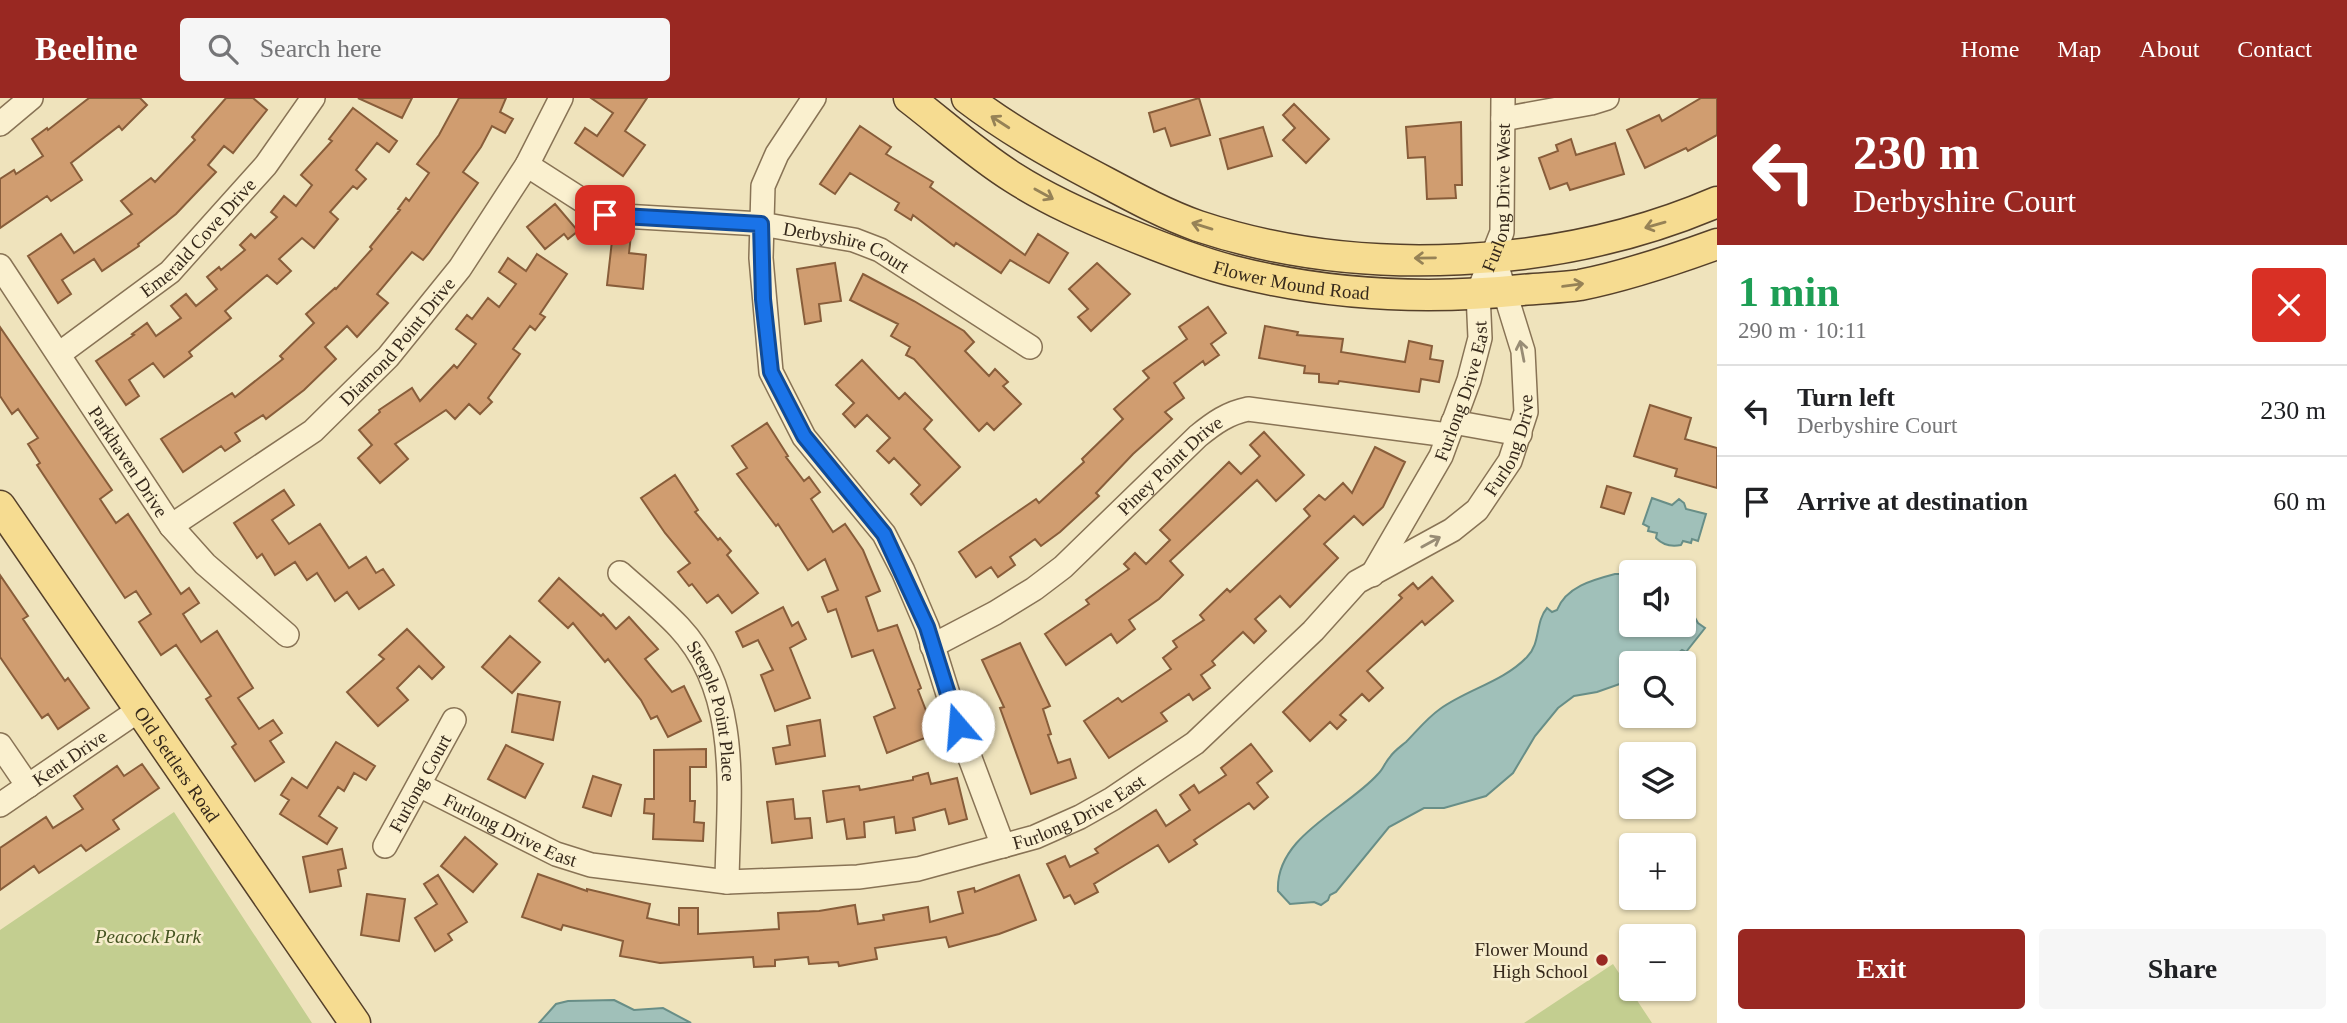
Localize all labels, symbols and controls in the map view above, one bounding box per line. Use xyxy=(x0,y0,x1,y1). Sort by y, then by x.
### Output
search box xyxy=(180,18,670,81)
icon: search xyxy=(204,30,242,68)
text: Beeline xyxy=(35,31,138,67)
text: Search here xyxy=(260,34,382,63)
text: Home xyxy=(1961,36,2019,62)
text: Map xyxy=(2057,36,2101,62)
text: About xyxy=(2139,36,2199,62)
text: Contact xyxy=(2237,36,2312,62)
one-way arrow xyxy=(991,115,1010,129)
street label: Furlong Drive West xyxy=(1477,123,1513,275)
text: 230 m xyxy=(1853,125,1980,180)
icon: left xyxy=(1738,126,1829,217)
street label: Emerald Cove Drive xyxy=(136,174,260,301)
text: Derbyshire Court xyxy=(1853,183,2076,219)
pin xyxy=(575,185,635,245)
one-way arrow xyxy=(1033,188,1053,202)
icon: arrive xyxy=(586,196,624,234)
street label: Derbyshire Court xyxy=(782,218,914,277)
one-way arrow xyxy=(1191,218,1213,231)
one-way arrow xyxy=(1645,219,1667,232)
one-way arrow xyxy=(1414,252,1437,265)
street label: Flower Mound Road xyxy=(1211,256,1371,303)
button: close xyxy=(2252,268,2326,342)
text: 1 min xyxy=(1738,269,1840,315)
street label: Diamond Point Drive xyxy=(335,273,459,409)
one-way arrow xyxy=(1561,278,1584,291)
text: 290 m · 10:11 xyxy=(1738,318,1867,343)
street label: Furlong Drive East xyxy=(1430,320,1491,464)
one-way arrow xyxy=(1514,340,1528,363)
text: Turn left xyxy=(1797,383,1895,412)
icon: left xyxy=(1738,392,1776,430)
street label: Furlong Drive xyxy=(1479,394,1537,499)
text: 230 m xyxy=(2260,396,2326,425)
street label: Parkhaven Drive xyxy=(85,402,173,521)
street label: Piney Point Drive xyxy=(1113,411,1226,519)
text: Derbyshire Court xyxy=(1797,413,1957,438)
icon: arrive xyxy=(1738,483,1776,521)
text: Arrive at destination xyxy=(1797,487,2028,516)
text: 60 m xyxy=(2273,487,2326,516)
one-way arrow xyxy=(1421,535,1441,549)
map controls xyxy=(1619,560,1696,1001)
button: sound xyxy=(1619,560,1696,637)
street label: Steeple Point Place xyxy=(683,636,740,782)
button: search xyxy=(1619,651,1696,728)
position arrow xyxy=(921,689,995,763)
street label: Old Settlers Road xyxy=(130,702,224,826)
street label: Kent Drive xyxy=(28,725,110,790)
street label: Furlong Court xyxy=(384,730,455,835)
button: layers xyxy=(1619,742,1696,819)
street label: Furlong Drive East xyxy=(1010,769,1149,853)
street label: Furlong Drive East xyxy=(440,789,580,871)
button: + xyxy=(1619,833,1696,910)
button: − xyxy=(1619,924,1696,1001)
park label: Peacock Park xyxy=(94,926,202,947)
button: Exit xyxy=(1738,929,2025,1009)
button: Share xyxy=(2039,929,2326,1009)
place label: Flower Mound High School xyxy=(1475,939,1588,982)
marker: Flower Mound High School xyxy=(1594,952,1610,968)

